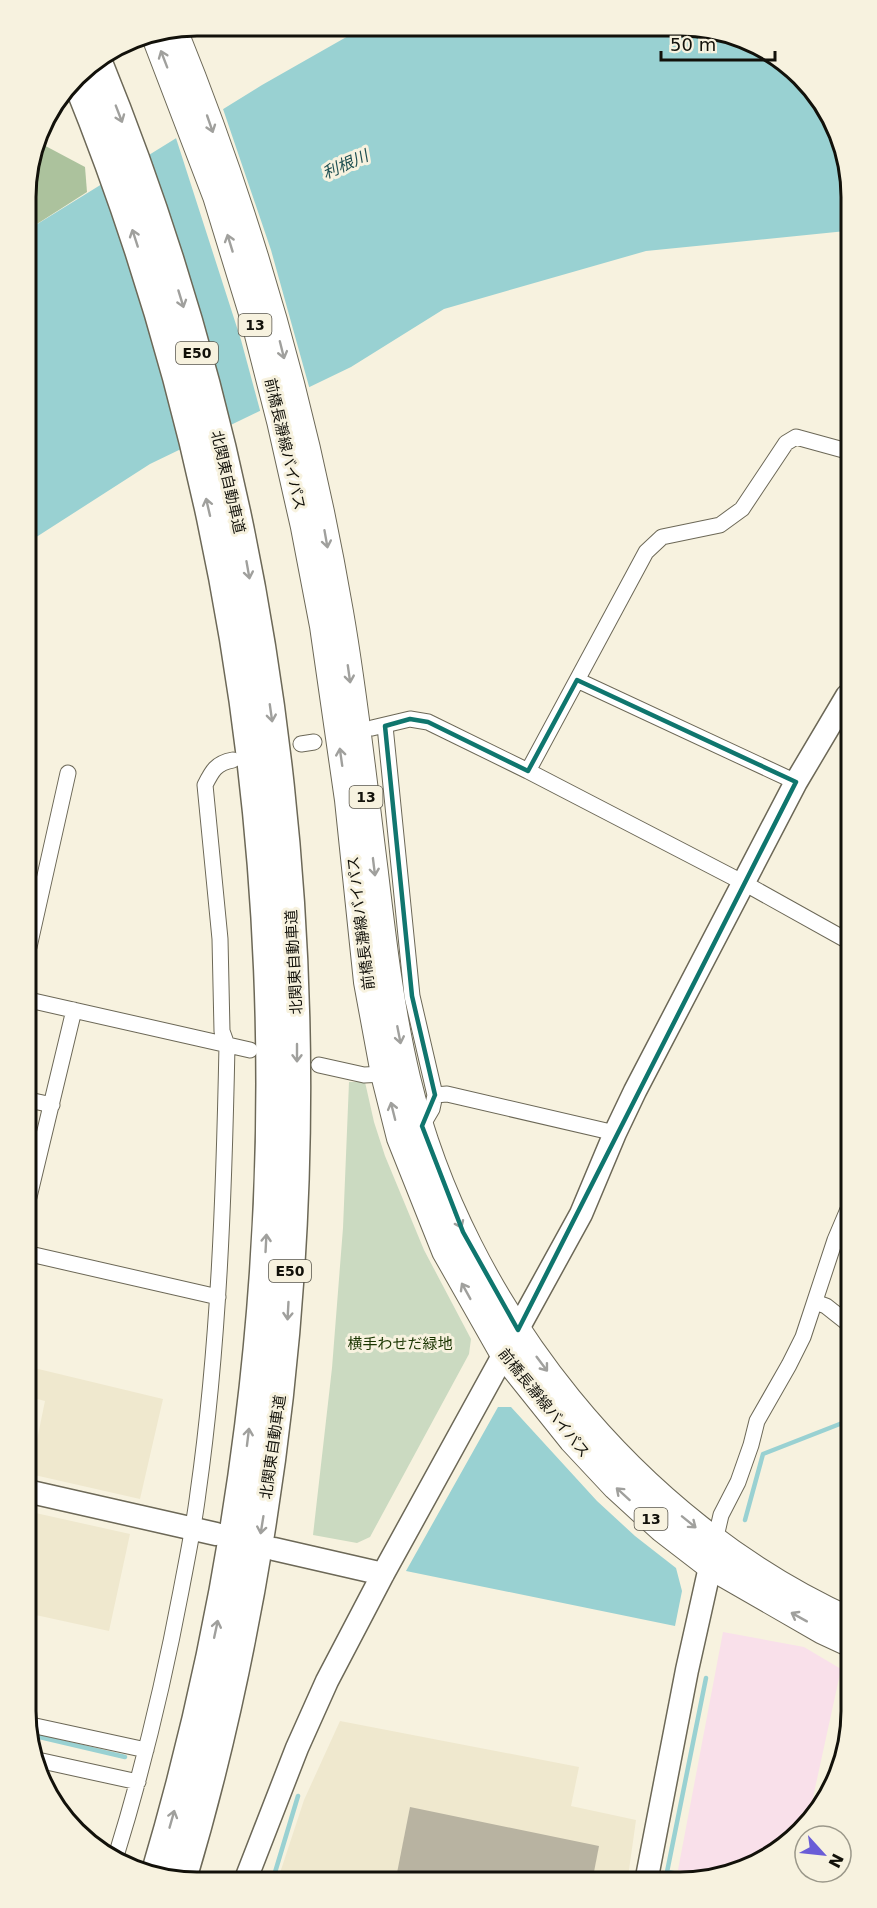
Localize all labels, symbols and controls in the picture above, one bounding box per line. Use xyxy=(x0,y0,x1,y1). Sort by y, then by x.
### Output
scale bar xyxy=(661,24,775,62)
text: 50 m xyxy=(670,34,716,55)
one-way arrow xyxy=(157,51,168,69)
one-way arrow xyxy=(114,104,125,123)
one-way arrow xyxy=(205,114,216,133)
water label: 利根川 xyxy=(319,145,373,183)
one-way arrow xyxy=(128,229,139,248)
one-way arrow xyxy=(224,234,235,253)
one-way arrow xyxy=(176,289,187,308)
road number: 13 xyxy=(238,314,272,336)
one-way arrow xyxy=(276,340,288,359)
road number: E50 xyxy=(176,342,218,364)
street label: 前橋長瀞線バイパス xyxy=(261,376,309,512)
street label: 北関東自動車道 xyxy=(207,429,249,535)
one-way arrow xyxy=(201,498,213,517)
one-way arrow xyxy=(321,529,332,549)
one-way arrow xyxy=(243,559,254,579)
one-way arrow xyxy=(343,663,354,683)
one-way arrow xyxy=(266,702,277,722)
one-way arrow xyxy=(336,748,347,768)
road number: 13 xyxy=(350,786,382,808)
street label: 前橋長瀞線バイパス xyxy=(344,855,378,991)
one-way arrow xyxy=(369,857,380,877)
street label: 北関東自動車道 xyxy=(282,909,306,1015)
one-way arrow xyxy=(394,1025,405,1044)
one-way arrow xyxy=(291,1043,303,1063)
one-way arrow xyxy=(386,1102,398,1121)
one-way arrow xyxy=(453,1211,464,1229)
one-way arrow xyxy=(261,1233,272,1253)
road number: E50 xyxy=(269,1260,311,1282)
one-way arrow xyxy=(460,1283,472,1300)
one-way arrow xyxy=(283,1301,294,1321)
park label: 横手わせだ緑地 xyxy=(347,1335,453,1353)
street label: 前橋長瀞線バイパス xyxy=(495,1345,593,1461)
one-way arrow xyxy=(536,1356,549,1372)
street label: 北関東自動車道 xyxy=(257,1394,289,1500)
one-way arrow xyxy=(243,1427,254,1447)
one-way arrow xyxy=(616,1487,631,1501)
road number: 13 xyxy=(634,1508,668,1530)
one-way arrow xyxy=(256,1515,267,1535)
one-way arrow xyxy=(681,1515,697,1528)
one-way arrow xyxy=(791,1611,808,1623)
one-way arrow xyxy=(211,1620,223,1639)
one-way arrow xyxy=(167,1810,178,1829)
north arrow xyxy=(793,1824,853,1884)
text: N xyxy=(824,1850,847,1871)

